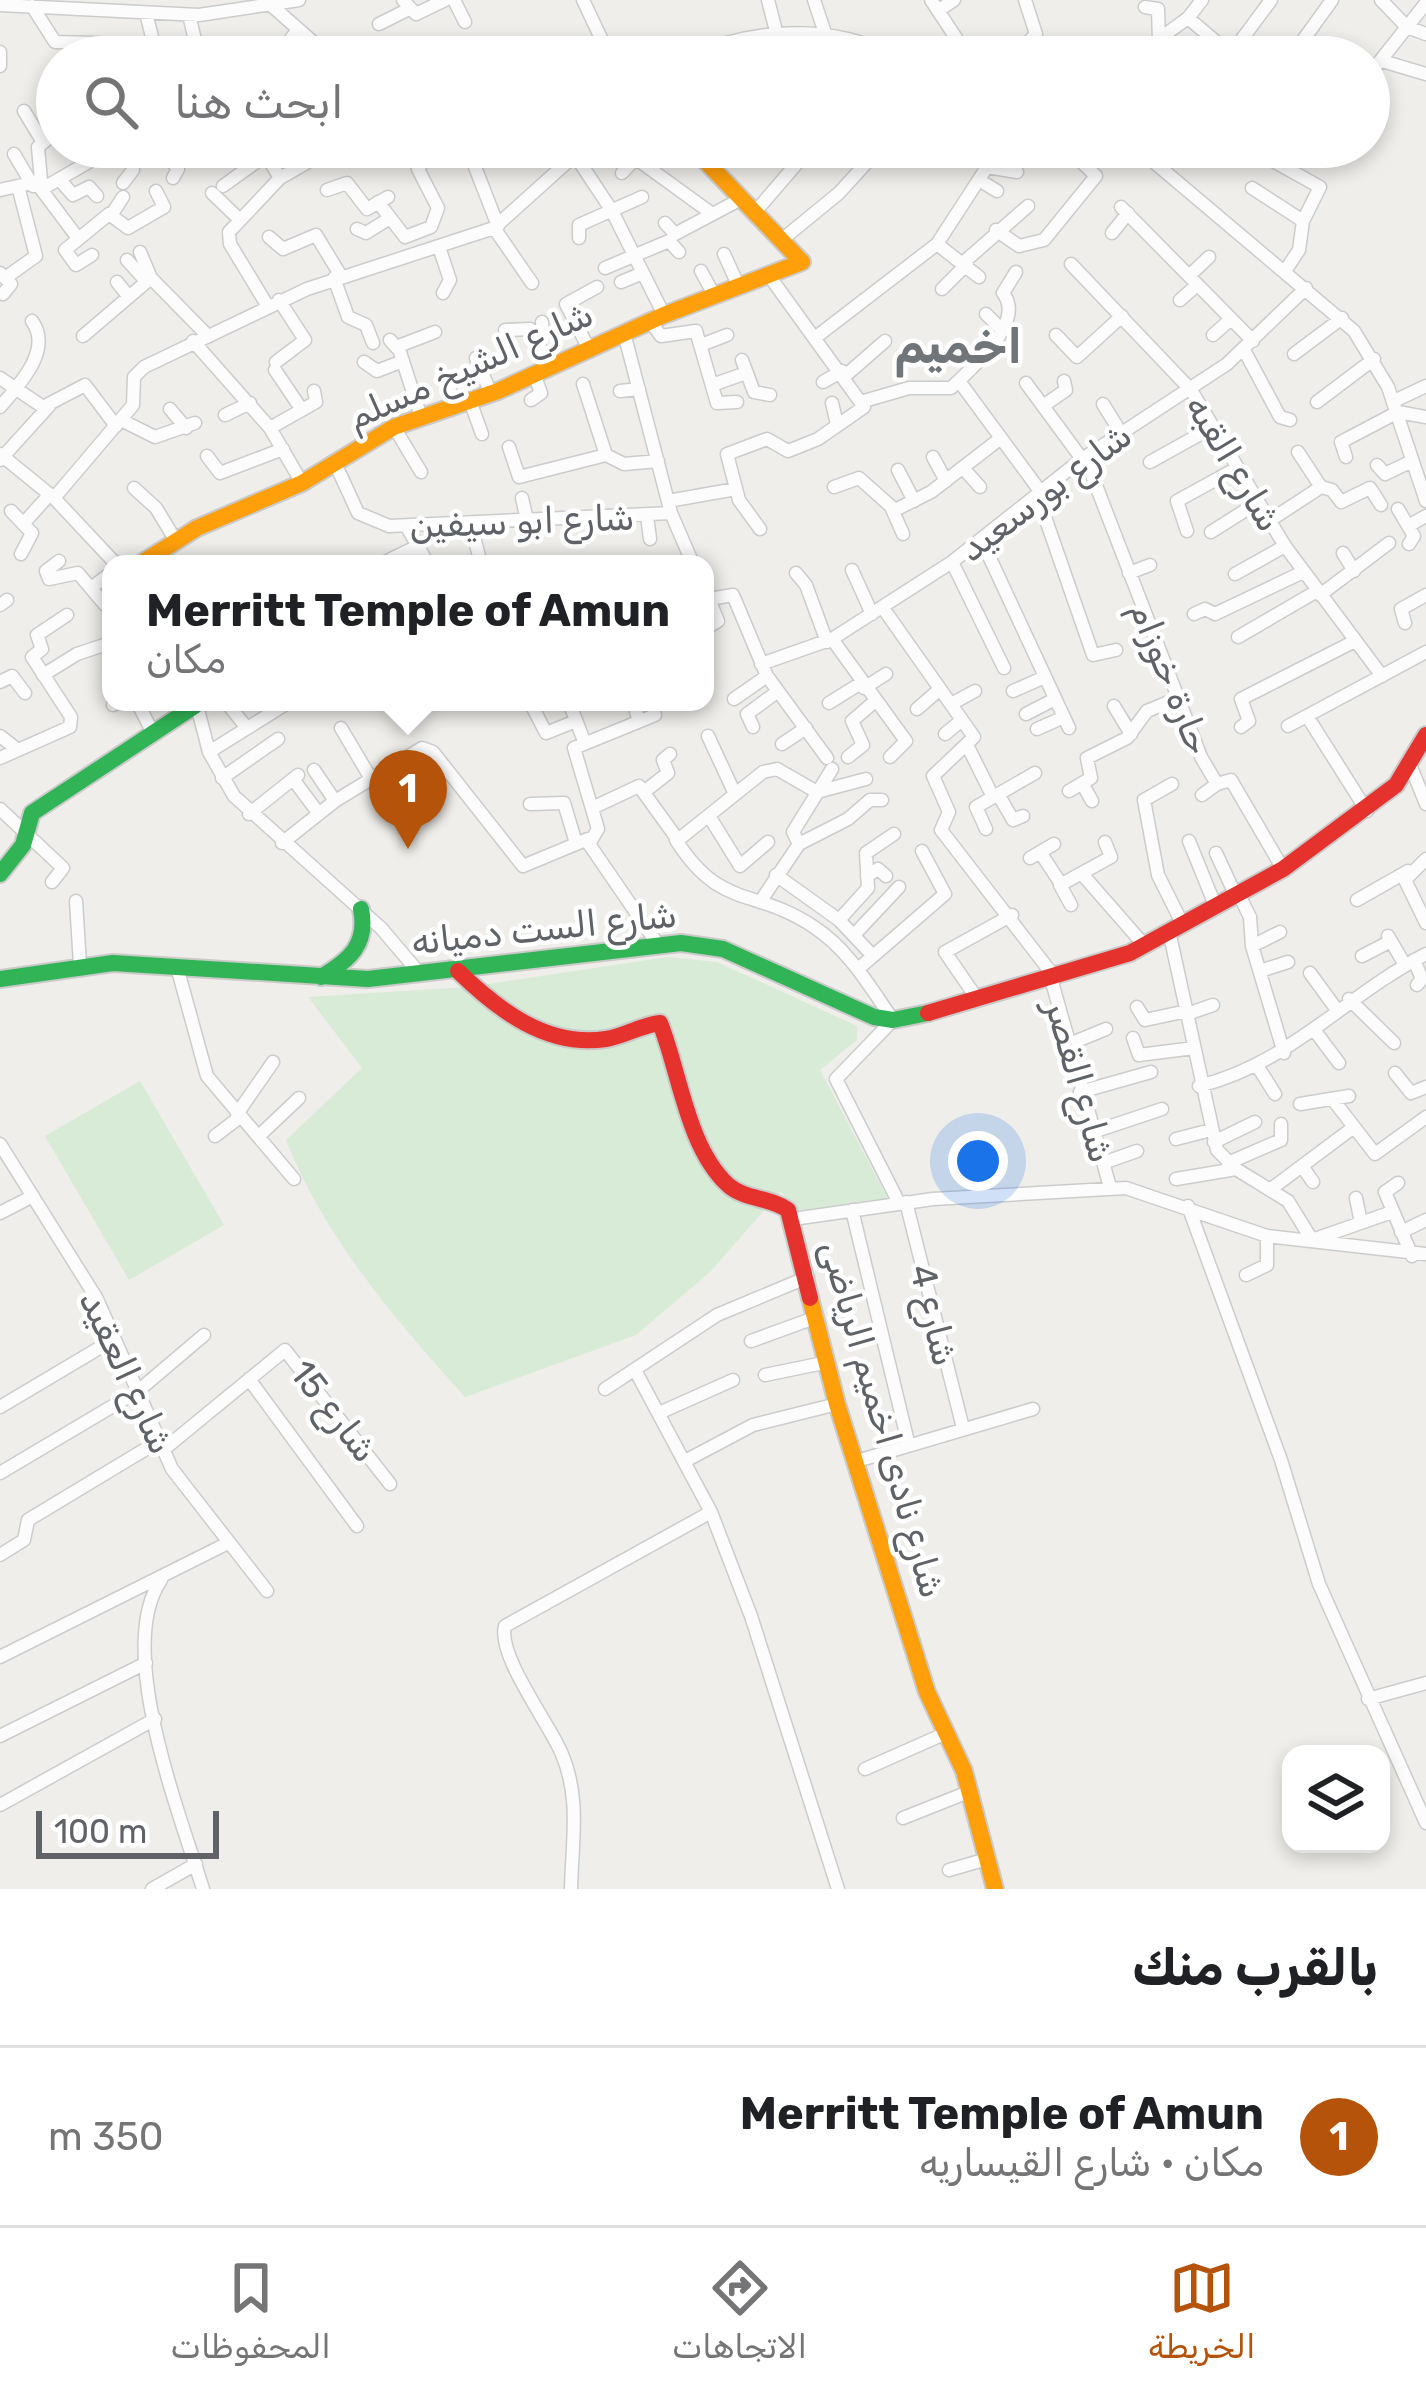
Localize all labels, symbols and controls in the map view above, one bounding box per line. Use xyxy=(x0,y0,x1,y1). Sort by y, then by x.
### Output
search box xyxy=(36,36,1390,168)
icon: search xyxy=(78,69,144,135)
text: ابحث هنا xyxy=(174,76,344,129)
street label: شارع الشيخ مسلم xyxy=(341,292,601,442)
district label: اخميم xyxy=(894,318,1022,378)
street label: شارع القبه xyxy=(1173,387,1291,541)
street label: شارع بورسعيد xyxy=(950,413,1142,574)
street label: شارع ابو سيفين xyxy=(409,496,635,550)
popup xyxy=(102,555,714,711)
text: Merritt Temple of Amun xyxy=(146,584,670,637)
street label: حارة خوزام xyxy=(1119,596,1221,761)
text: مكان xyxy=(146,637,226,683)
pin: 1 xyxy=(369,750,447,849)
street label: شارع الست دميانه xyxy=(409,893,679,967)
street label: شارع القصر xyxy=(1032,993,1124,1168)
your location xyxy=(948,1131,1008,1191)
street label: شارع نادى اخميم الرياضى xyxy=(808,1235,955,1604)
street label: شارع 4 xyxy=(897,1260,967,1371)
street label: شارع العقيد xyxy=(67,1283,184,1462)
street label: شارع 15 xyxy=(278,1352,387,1473)
map controls xyxy=(1282,1745,1390,1853)
button: layers xyxy=(1282,1745,1390,1853)
scale bar xyxy=(36,1805,219,1858)
text: 100 m xyxy=(54,1812,147,1851)
text: بالقرب منك xyxy=(1132,1937,1378,1998)
text: Merritt Temple of Amun xyxy=(740,2087,1264,2140)
text: 350 m xyxy=(48,2114,164,2160)
text: 1 xyxy=(1329,2114,1349,2160)
text: مكان · شارع القيساريه xyxy=(919,2140,1264,2186)
tab: المحفوظات xyxy=(171,2255,331,2366)
tab: الاتجاهات xyxy=(672,2255,807,2366)
tab: الخريطة xyxy=(1148,2255,1256,2366)

